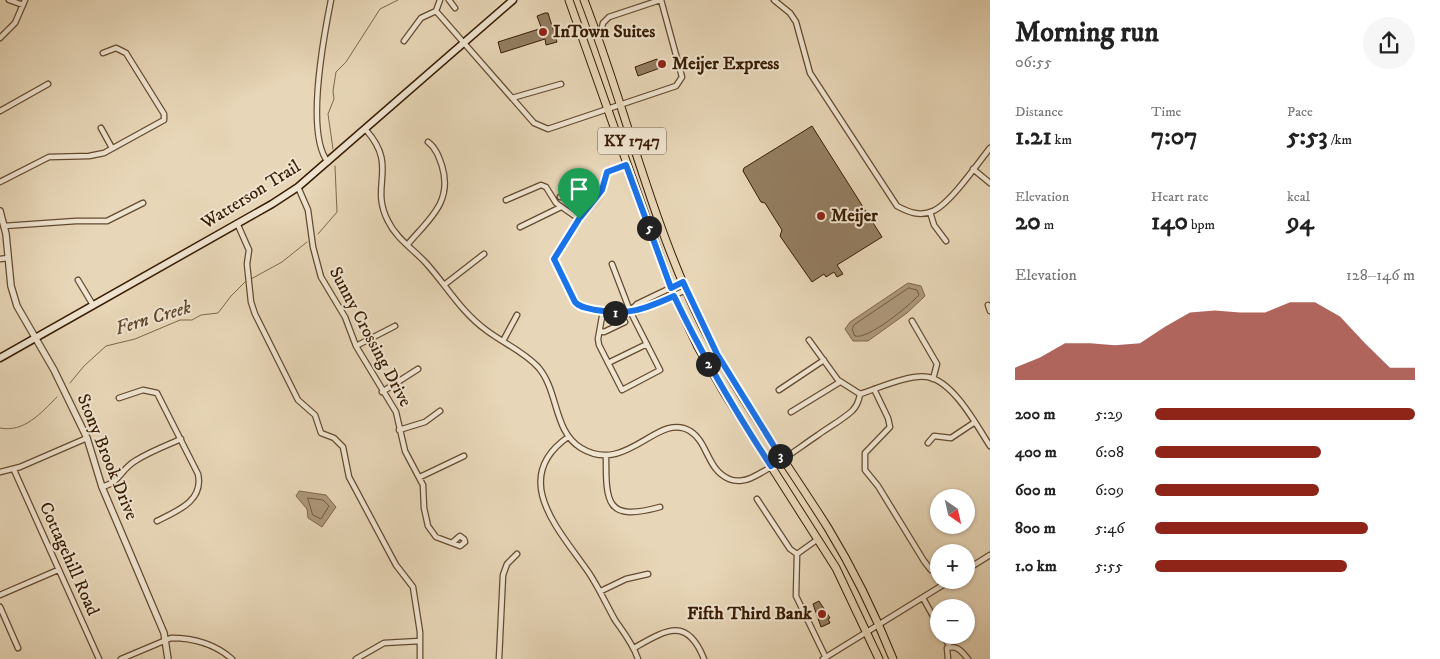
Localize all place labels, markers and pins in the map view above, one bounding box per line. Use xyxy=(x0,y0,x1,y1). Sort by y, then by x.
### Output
place label: InTown Suites xyxy=(553,21,655,43)
marker: InTown Suites xyxy=(537,26,549,38)
place label: Meijer Express xyxy=(672,53,779,75)
marker: Meijer Express xyxy=(656,58,668,70)
pin xyxy=(558,168,600,219)
place label: Meijer xyxy=(831,205,878,227)
marker: Meijer xyxy=(815,210,827,222)
pin: 5 xyxy=(636,216,662,240)
pin: 1 xyxy=(602,300,628,326)
pin: 2 xyxy=(696,352,720,376)
pin: 3 xyxy=(768,444,792,468)
place label: Fifth Third Bank xyxy=(687,603,813,625)
marker: Fifth Third Bank xyxy=(816,608,828,620)

